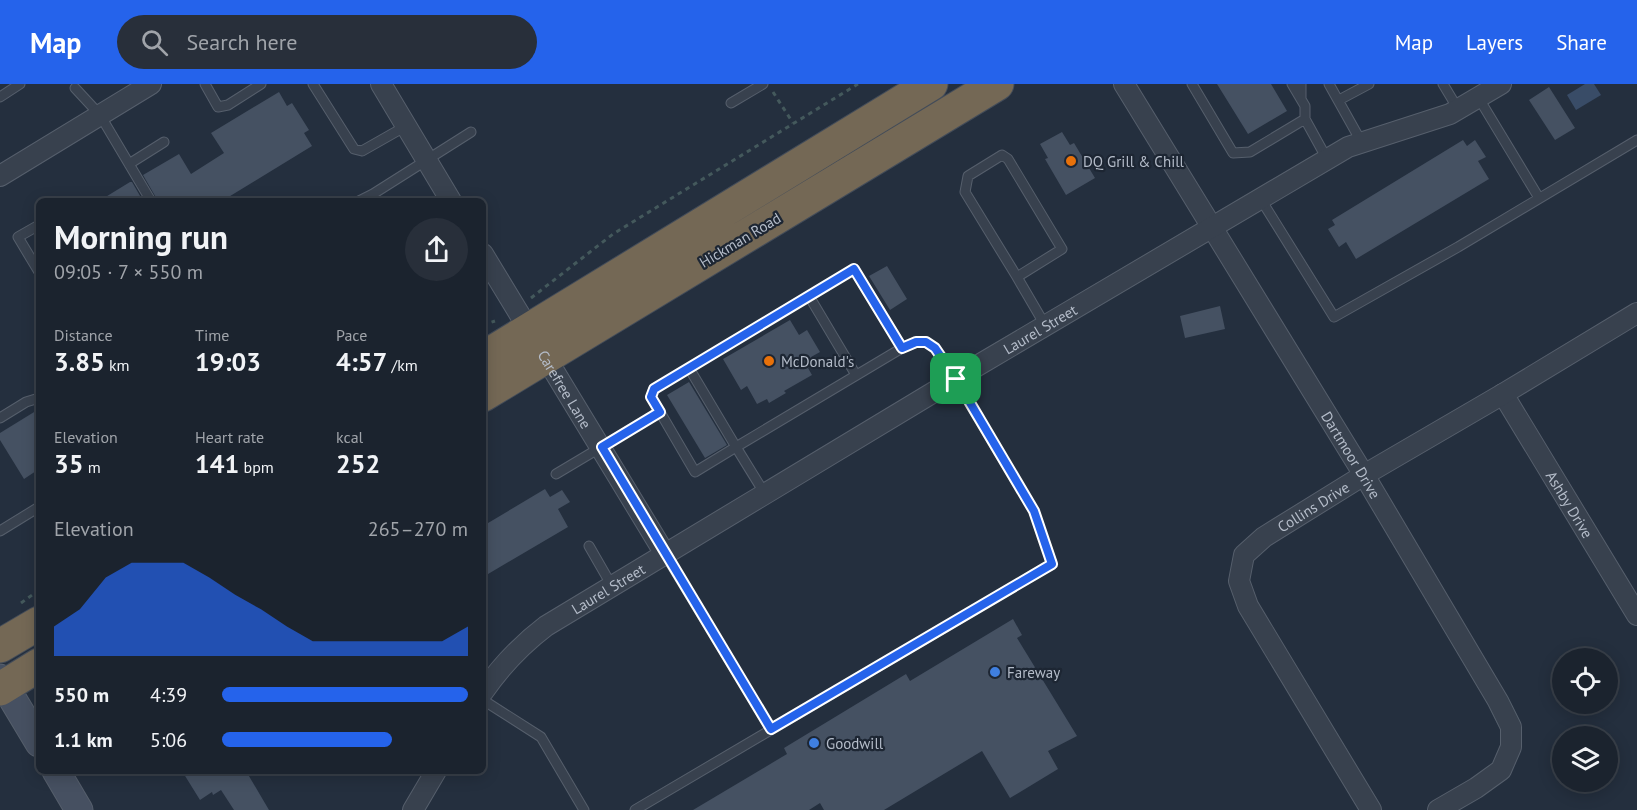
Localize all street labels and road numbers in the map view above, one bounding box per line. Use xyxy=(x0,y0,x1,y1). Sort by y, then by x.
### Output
street label: Hickman Road xyxy=(696,208,784,272)
street label: Laurel Street xyxy=(1000,300,1080,358)
street label: Carefree Lane xyxy=(534,346,596,432)
street label: Dartmoor Drive xyxy=(1318,408,1385,502)
street label: Ashby Drive xyxy=(1542,467,1598,541)
street label: Collins Drive xyxy=(1274,477,1353,536)
street label: Laurel Street xyxy=(568,559,648,618)

